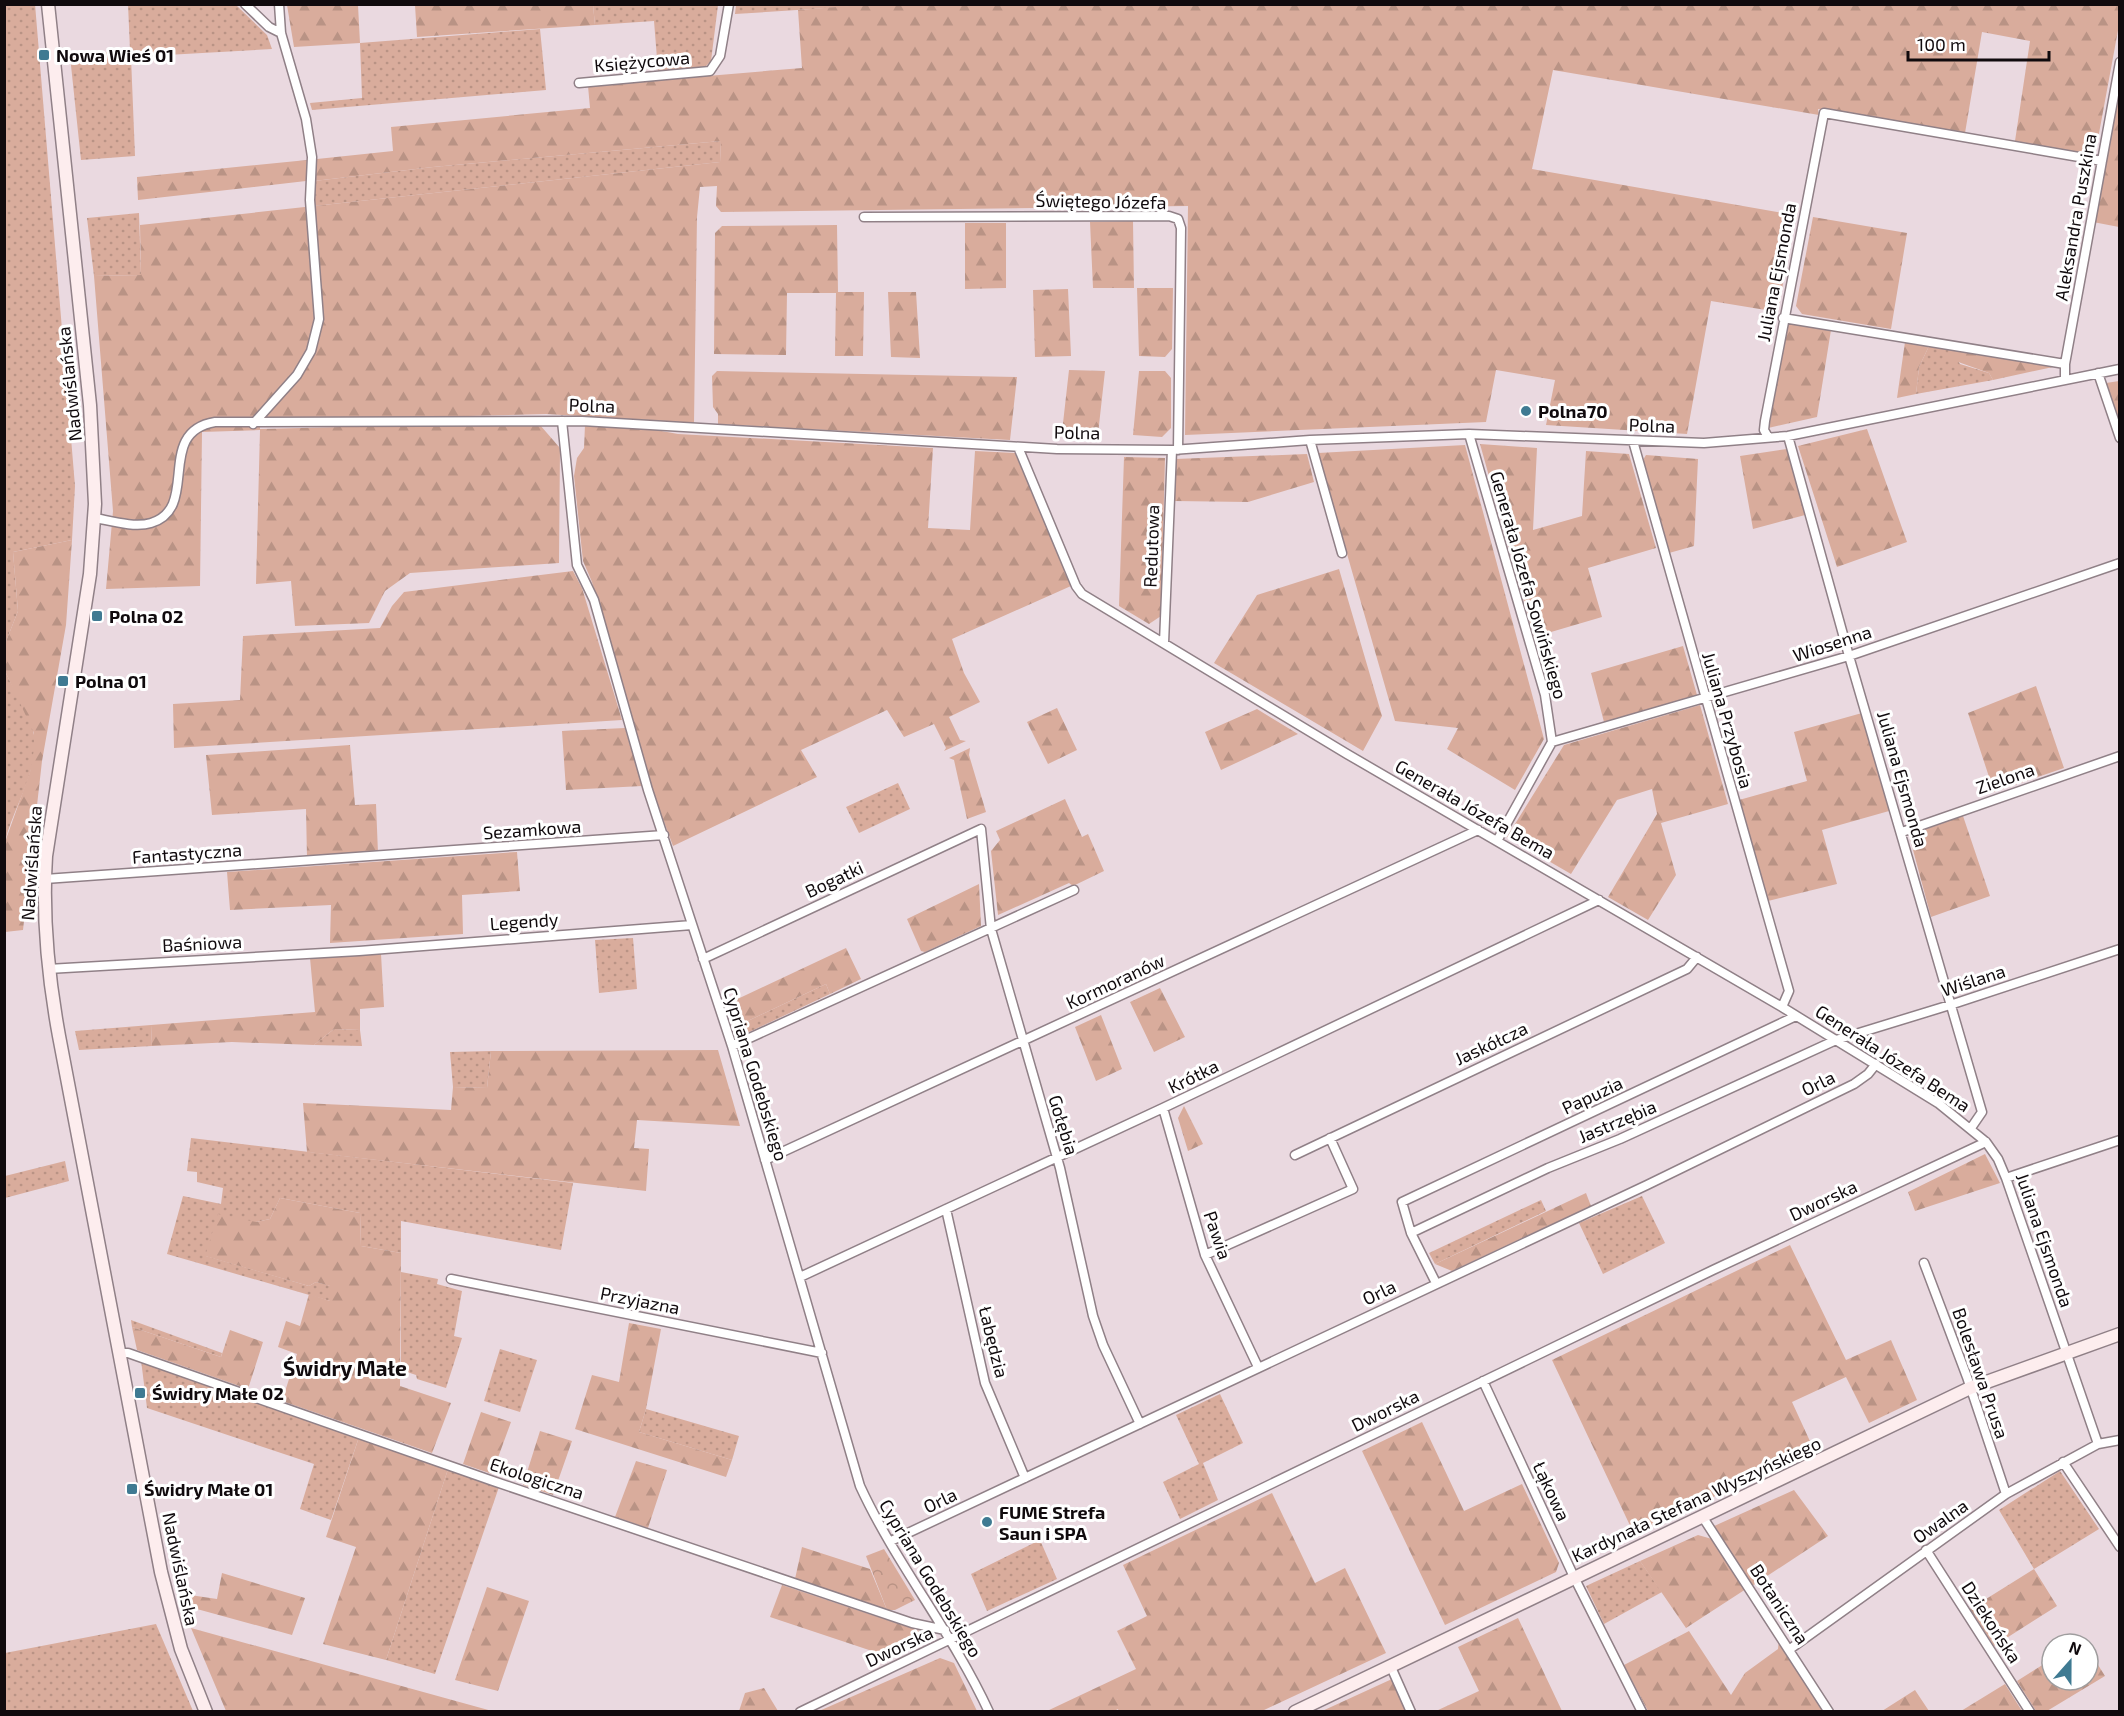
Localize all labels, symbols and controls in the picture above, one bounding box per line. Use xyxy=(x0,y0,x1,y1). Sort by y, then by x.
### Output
scale bar xyxy=(1908,24,2049,62)
text: 100 m xyxy=(1917,33,1966,55)
place label: Nowa Wieś 01 xyxy=(56,44,174,66)
street label: Księżycowa xyxy=(593,46,691,76)
marker: Nowa Wieś 01 xyxy=(37,48,51,62)
street label: Aleksandra Puszkina xyxy=(2049,132,2101,302)
street label: Świętego Józefa xyxy=(1035,189,1167,213)
street label: Juliana Ejsmonda xyxy=(1752,201,1800,343)
street label: Nadwiślańska xyxy=(52,326,86,442)
street label: Polna xyxy=(568,393,616,417)
place label: Polna70 xyxy=(1538,400,1608,422)
marker: Polna70 xyxy=(1519,404,1533,418)
street label: Polna xyxy=(1628,413,1676,437)
street label: Polna xyxy=(1054,421,1100,443)
street label: Generała Józefa Sowińskiego xyxy=(1486,468,1572,702)
street label: Redutowa xyxy=(1139,504,1163,588)
place label: Polna 02 xyxy=(109,605,183,627)
marker: Polna 02 xyxy=(90,609,104,623)
street label: Wiosenna xyxy=(1790,620,1874,666)
street label: Juliana Przybosia xyxy=(1698,649,1758,791)
place label: Polna 01 xyxy=(75,670,147,692)
marker: Polna 01 xyxy=(56,674,70,688)
street label: Juliana Ejsmonda xyxy=(1873,708,1933,850)
street label: Generała Józefa Bema xyxy=(1392,754,1558,864)
street label: Zielona xyxy=(1973,758,2037,798)
street label: Nadwiślańska xyxy=(16,805,46,921)
street label: Sezamkowa xyxy=(482,815,582,843)
street label: Fantastyczna xyxy=(131,838,243,868)
street label: Bogatki xyxy=(801,856,867,902)
street label: Legendy xyxy=(489,908,560,934)
street label: Baśniowa xyxy=(162,930,242,956)
street label: Kormoranów xyxy=(1062,948,1168,1013)
street label: Wiślana xyxy=(1938,959,2008,1001)
street label: Cypriana Godebskiego xyxy=(719,985,793,1163)
street label: Generała Józefa Bema xyxy=(1812,1000,1974,1116)
street label: Jaskółcza xyxy=(1451,1017,1531,1069)
street label: Krótka xyxy=(1164,1054,1222,1098)
street label: Orla xyxy=(1798,1066,1838,1100)
street label: Papuzia xyxy=(1558,1071,1626,1119)
street label: Gołębia xyxy=(1044,1092,1084,1158)
street label: Jastrzębia xyxy=(1575,1095,1659,1147)
street label: Juliana Ejsmonda xyxy=(2012,1170,2078,1310)
street label: Dworska xyxy=(1786,1175,1860,1225)
street label: Pawia xyxy=(1200,1208,1236,1262)
street label: Orla xyxy=(1359,1275,1399,1309)
street label: Przyjazna xyxy=(598,1282,682,1318)
street label: Łabędzia xyxy=(974,1304,1014,1380)
street label: Bolesława Prusa xyxy=(1948,1305,2014,1441)
district label: Świdry Małe xyxy=(283,1355,407,1381)
place label: Świdry Małe 02 xyxy=(152,1382,284,1404)
street label: Dworska xyxy=(1348,1384,1422,1436)
marker: Świdry Małe 02 xyxy=(133,1386,147,1400)
street label: Kardynała Stefana Wyszyńskiego xyxy=(1568,1431,1824,1567)
street label: Ekologiczna xyxy=(487,1452,587,1504)
street label: Łąkowa xyxy=(1529,1458,1575,1524)
place label: Świdry Małe 01 xyxy=(144,1478,273,1500)
marker: Świdry Małe 01 xyxy=(125,1482,139,1496)
street label: Orla xyxy=(920,1483,960,1517)
street label: Owalna xyxy=(1908,1494,1972,1548)
street label: Cypriana Godebskiego xyxy=(875,1495,987,1661)
place label: FUME Strefa Saun i SPA xyxy=(999,1501,1105,1544)
street label: Nadwiślańska xyxy=(158,1510,204,1628)
marker: FUME Strefa Saun i SPA xyxy=(980,1515,994,1529)
street label: Botaniczna xyxy=(1746,1560,1814,1648)
street label: Dziekońska xyxy=(1957,1577,2027,1667)
street label: Dworska xyxy=(862,1621,936,1671)
north arrow xyxy=(2040,1632,2100,1692)
text: N xyxy=(2067,1637,2084,1658)

